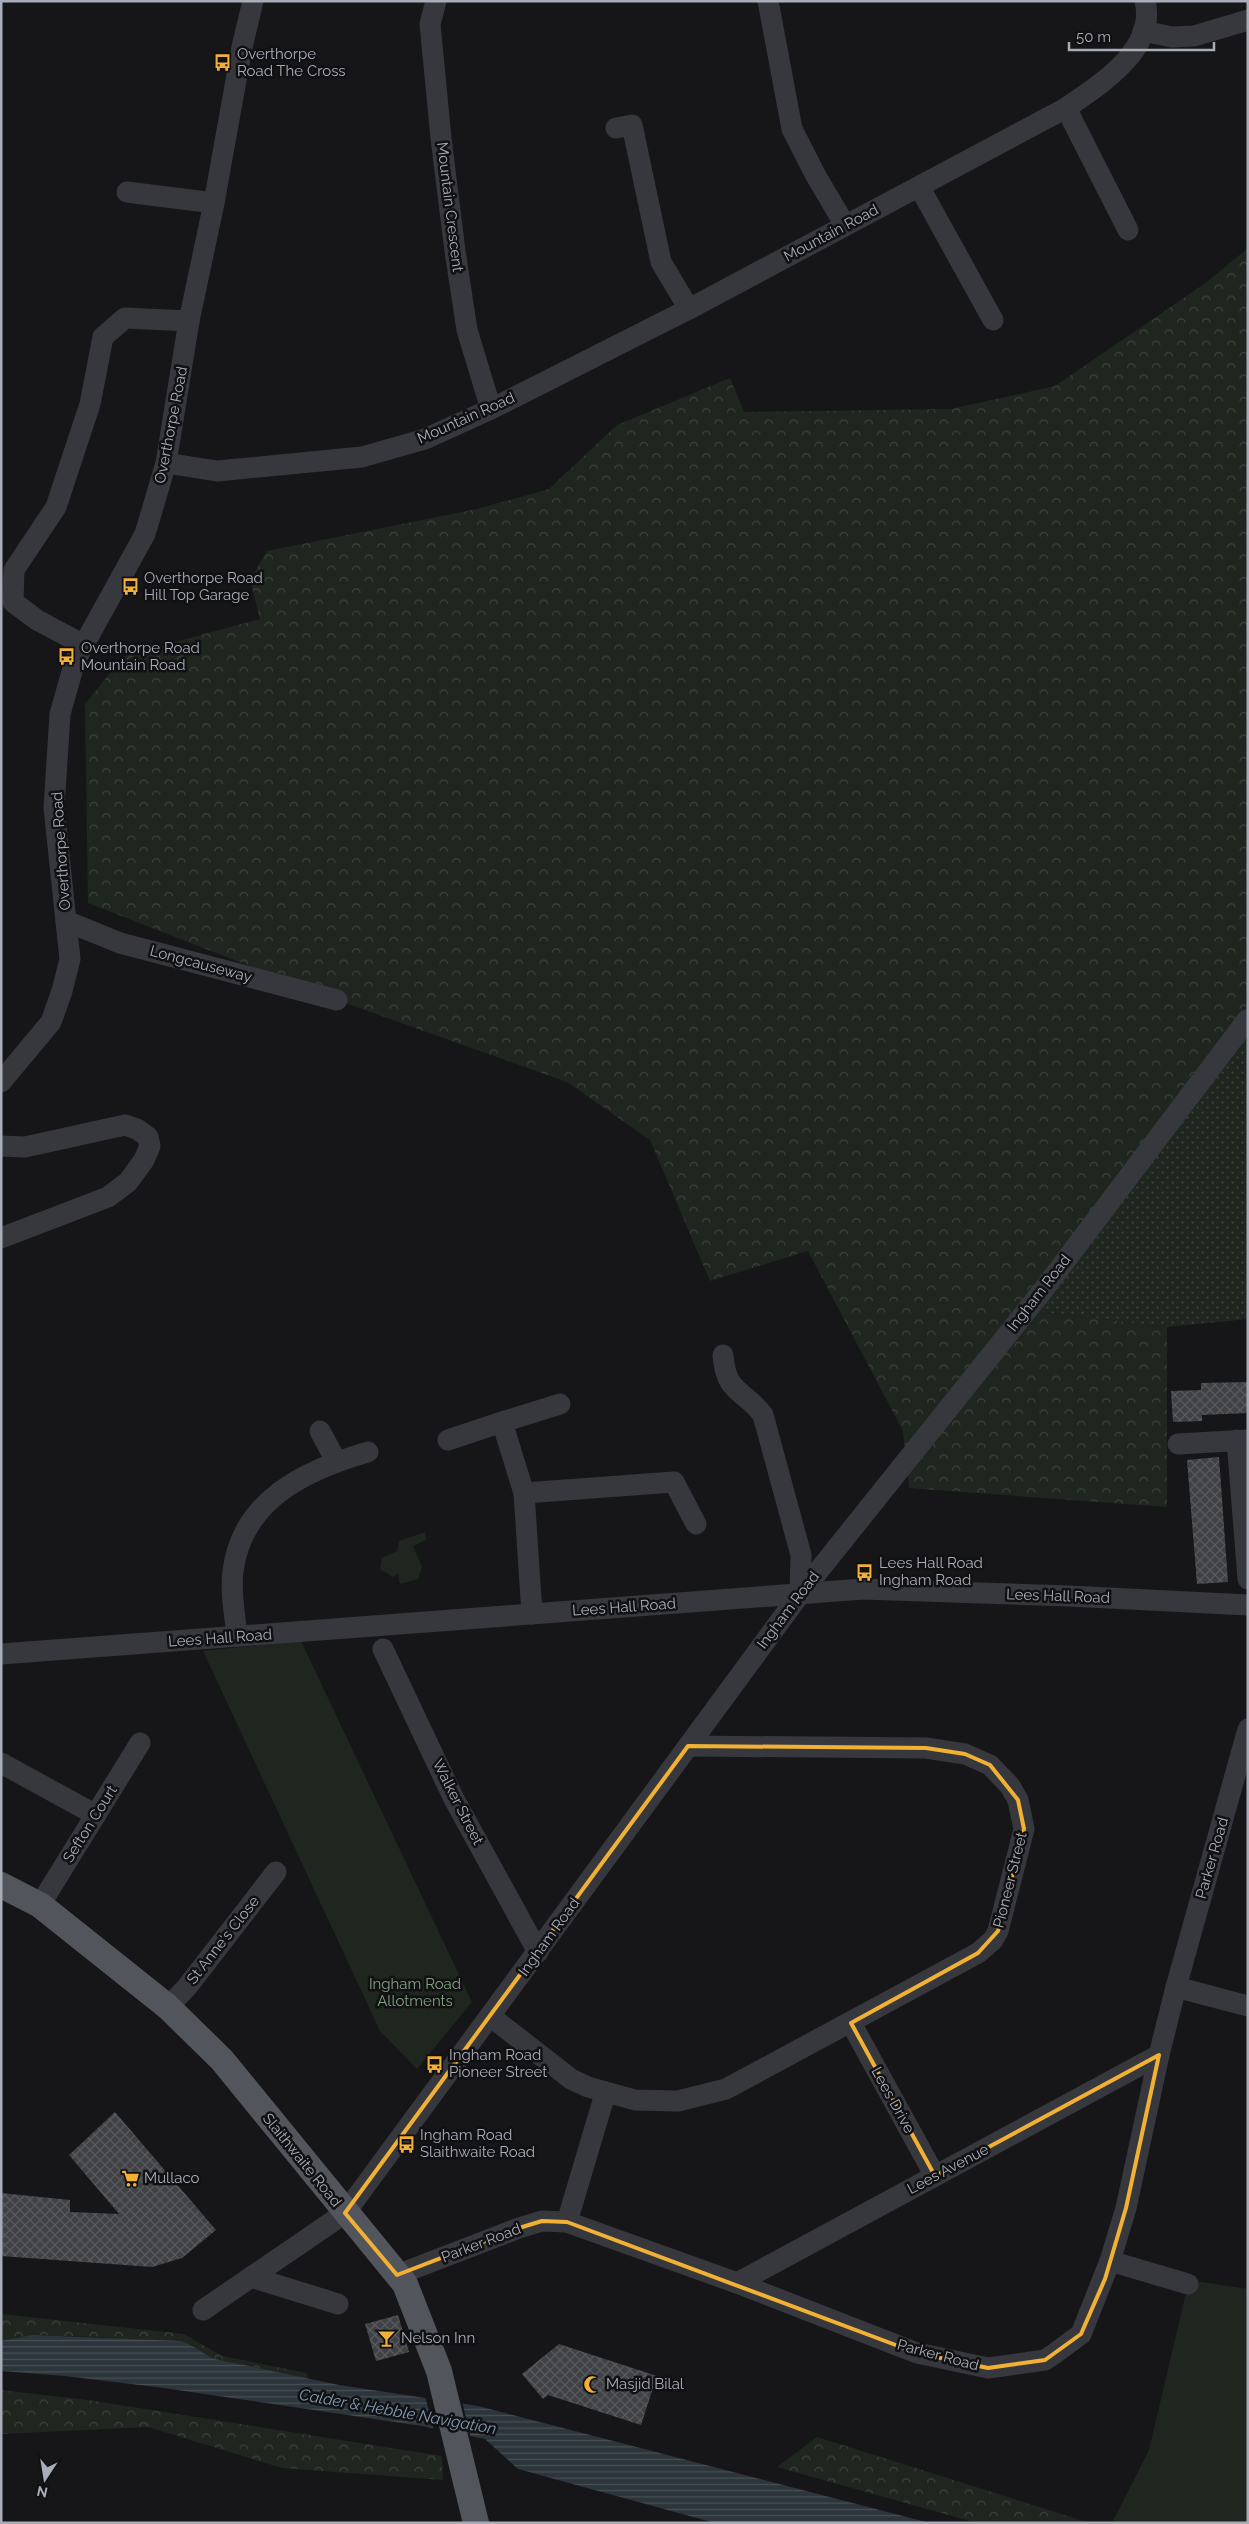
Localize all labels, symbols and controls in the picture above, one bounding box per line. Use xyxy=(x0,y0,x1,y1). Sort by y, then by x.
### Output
scale bar xyxy=(1069,20,1214,52)
text: 50 m xyxy=(1076,28,1111,46)
place label: Overthorpe Road The Cross xyxy=(237,45,346,80)
bus stop icon: Overthorpe Road The Cross xyxy=(213,53,233,73)
street label: Mountain Crescent xyxy=(433,141,467,273)
street label: Mountain Road xyxy=(781,201,881,265)
street label: Overthorpe Road xyxy=(151,365,191,485)
street label: Mountain Road xyxy=(415,389,517,447)
place label: Overthorpe Road Hill Top Garage xyxy=(144,569,263,604)
bus stop icon: Overthorpe Road Hill Top Garage xyxy=(120,577,140,597)
place label: Overthorpe Road Mountain Road xyxy=(81,639,200,674)
bus stop icon: Overthorpe Road Mountain Road xyxy=(57,647,77,667)
street label: Overthorpe Road xyxy=(48,791,74,911)
street label: Longcauseway xyxy=(148,942,254,986)
street label: Ingham Road xyxy=(1004,1251,1074,1335)
place label: Lees Hall Road Ingham Road xyxy=(879,1554,983,1589)
bus stop icon: Lees Hall Road Ingham Road xyxy=(855,1562,875,1582)
street label: Ingham Road xyxy=(753,1568,823,1652)
street label: Lees Hall Road xyxy=(1006,1585,1110,1607)
street label: Lees Hall Road xyxy=(572,1594,676,1620)
street label: Lees Hall Road xyxy=(168,1625,272,1651)
street label: Walker Street xyxy=(429,1756,487,1848)
street label: Sefton Court xyxy=(59,1782,121,1866)
street label: Parker Road xyxy=(1192,1815,1232,1901)
street label: Pioneer Street xyxy=(989,1830,1031,1930)
street label: St Anne's Close xyxy=(183,1892,263,1988)
street label: Ingham Road xyxy=(515,1894,583,1980)
park label: Ingham Road Allotments xyxy=(369,1975,461,2010)
place label: Ingham Road Pioneer Street xyxy=(449,2046,547,2081)
bus stop icon: Ingham Road Pioneer Street xyxy=(425,2054,445,2074)
street label: Lees Drive xyxy=(867,2064,919,2136)
street label: Slaithwaite Road xyxy=(259,2110,345,2210)
place label: Ingham Road Slaithwaite Road xyxy=(420,2126,535,2161)
bus stop icon: Ingham Road Slaithwaite Road xyxy=(396,2134,416,2154)
street label: Lees Avenue xyxy=(904,2140,992,2198)
supermarket icon: Mullaco xyxy=(120,2168,140,2188)
place label: Mullaco xyxy=(144,2169,200,2187)
street label: Parker Road xyxy=(439,2220,523,2266)
bar icon: Nelson Inn xyxy=(377,2328,397,2348)
place label: Nelson Inn xyxy=(401,2329,475,2347)
street label: Parker Road xyxy=(895,2335,981,2375)
mosque icon: Masjid Bilal xyxy=(582,2374,602,2394)
place label: Masjid Bilal xyxy=(606,2375,685,2393)
water label: Calder & Hebble Navigation xyxy=(298,2385,498,2438)
north arrow xyxy=(20,2454,70,2504)
text: N xyxy=(35,2483,49,2501)

